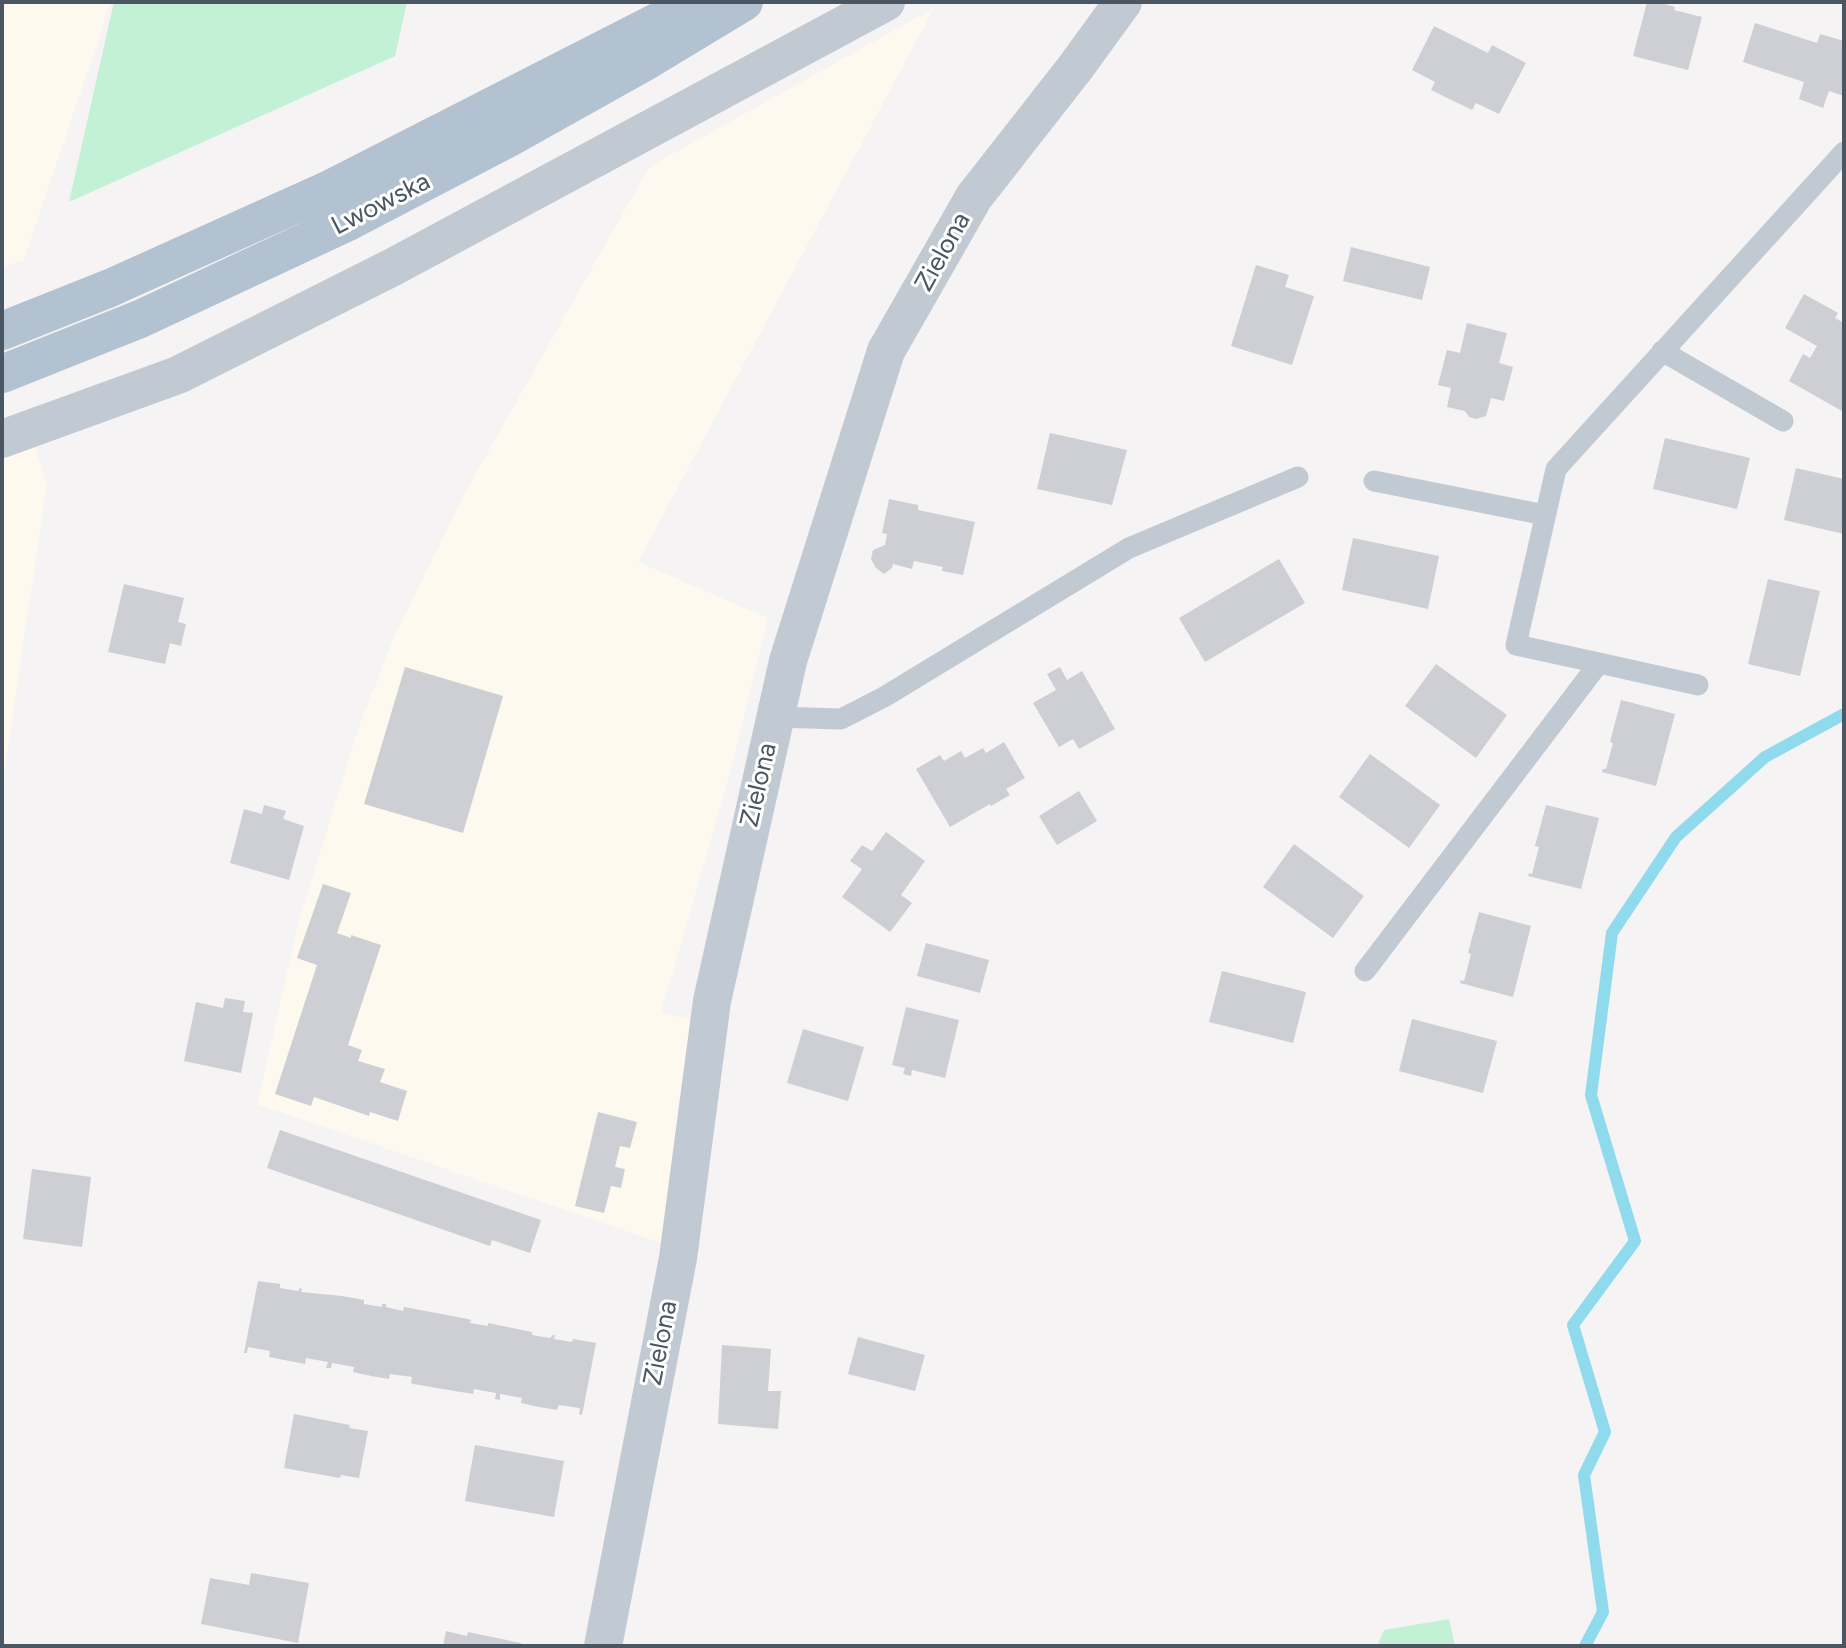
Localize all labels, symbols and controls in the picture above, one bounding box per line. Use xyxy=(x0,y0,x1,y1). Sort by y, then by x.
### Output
street label: Lwowska xyxy=(327,166,435,242)
street label: Zielona xyxy=(909,207,977,297)
street label: Zielona xyxy=(734,740,784,830)
street label: Zielona xyxy=(638,1298,684,1388)

